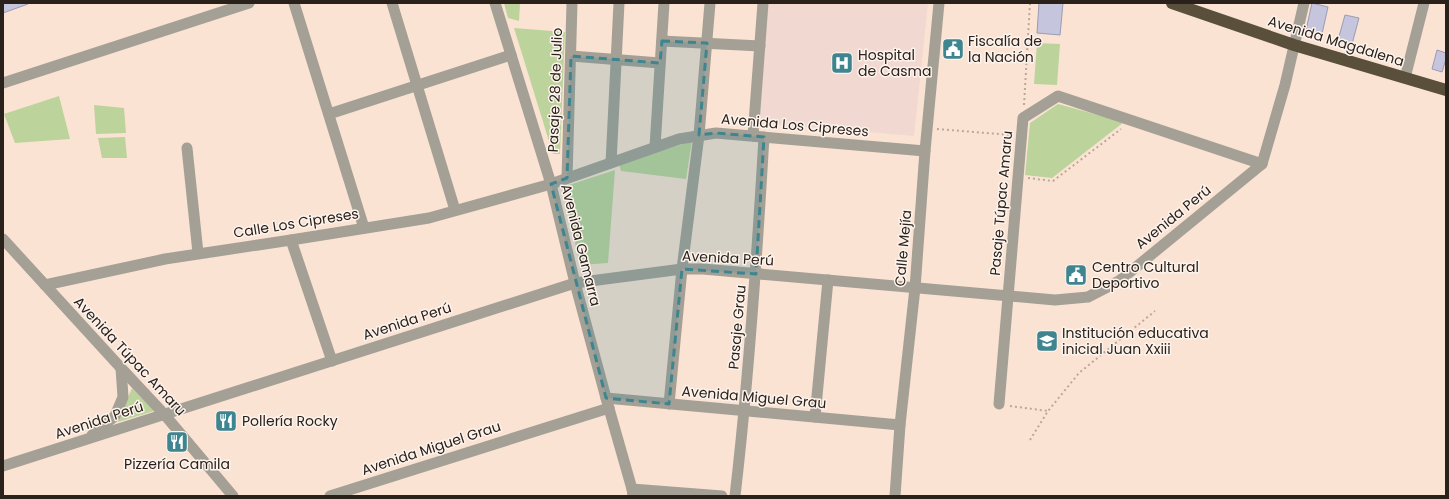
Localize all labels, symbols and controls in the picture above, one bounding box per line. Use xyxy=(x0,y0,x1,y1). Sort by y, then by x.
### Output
street label: Avenida Magdalena xyxy=(1265,11,1407,71)
street label: Pasaje 28 de Julio xyxy=(543,27,567,153)
place label: Fiscalía de la Nación xyxy=(968,31,1042,67)
public building icon: Fiscalía de la Nación xyxy=(940,36,966,62)
place label: Hospital de Casma xyxy=(858,45,931,81)
hospital icon: Hospital de Casma xyxy=(829,50,855,76)
street label: Avenida Los Cipreses xyxy=(720,109,870,141)
street label: Pasaje Túpac Amaru xyxy=(985,130,1017,276)
street label: Avenida Perú xyxy=(1131,180,1215,254)
street label: Avenida Gamarra xyxy=(556,182,606,308)
street label: Calle Los Cipreses xyxy=(232,203,360,243)
street label: Calle Mejía xyxy=(890,209,916,287)
street label: Avenida Perú xyxy=(682,246,774,270)
place label: Centro Cultural Deportivo xyxy=(1092,257,1199,293)
public building icon: Centro Cultural Deportivo xyxy=(1063,262,1089,288)
street label: Pasaje Grau xyxy=(723,284,751,370)
street label: Avenida Túpac Amaru xyxy=(69,292,191,420)
street label: Avenida Perú xyxy=(360,297,454,345)
place label: Institución educativa inicial Juan Xxiii xyxy=(1062,323,1209,359)
school or university icon: Institución educativa inicial Juan Xxiii xyxy=(1034,328,1060,354)
street label: Avenida Miguel Grau xyxy=(681,381,827,413)
street label: Avenida Perú xyxy=(52,396,146,444)
restaurant icon: Pollería Rocky xyxy=(213,408,239,434)
place label: Pollería Rocky xyxy=(242,411,338,431)
street label: Avenida Miguel Grau xyxy=(359,416,503,480)
restaurant icon: Pizzería Camila xyxy=(164,429,190,455)
place label: Pizzería Camila xyxy=(124,454,230,474)

